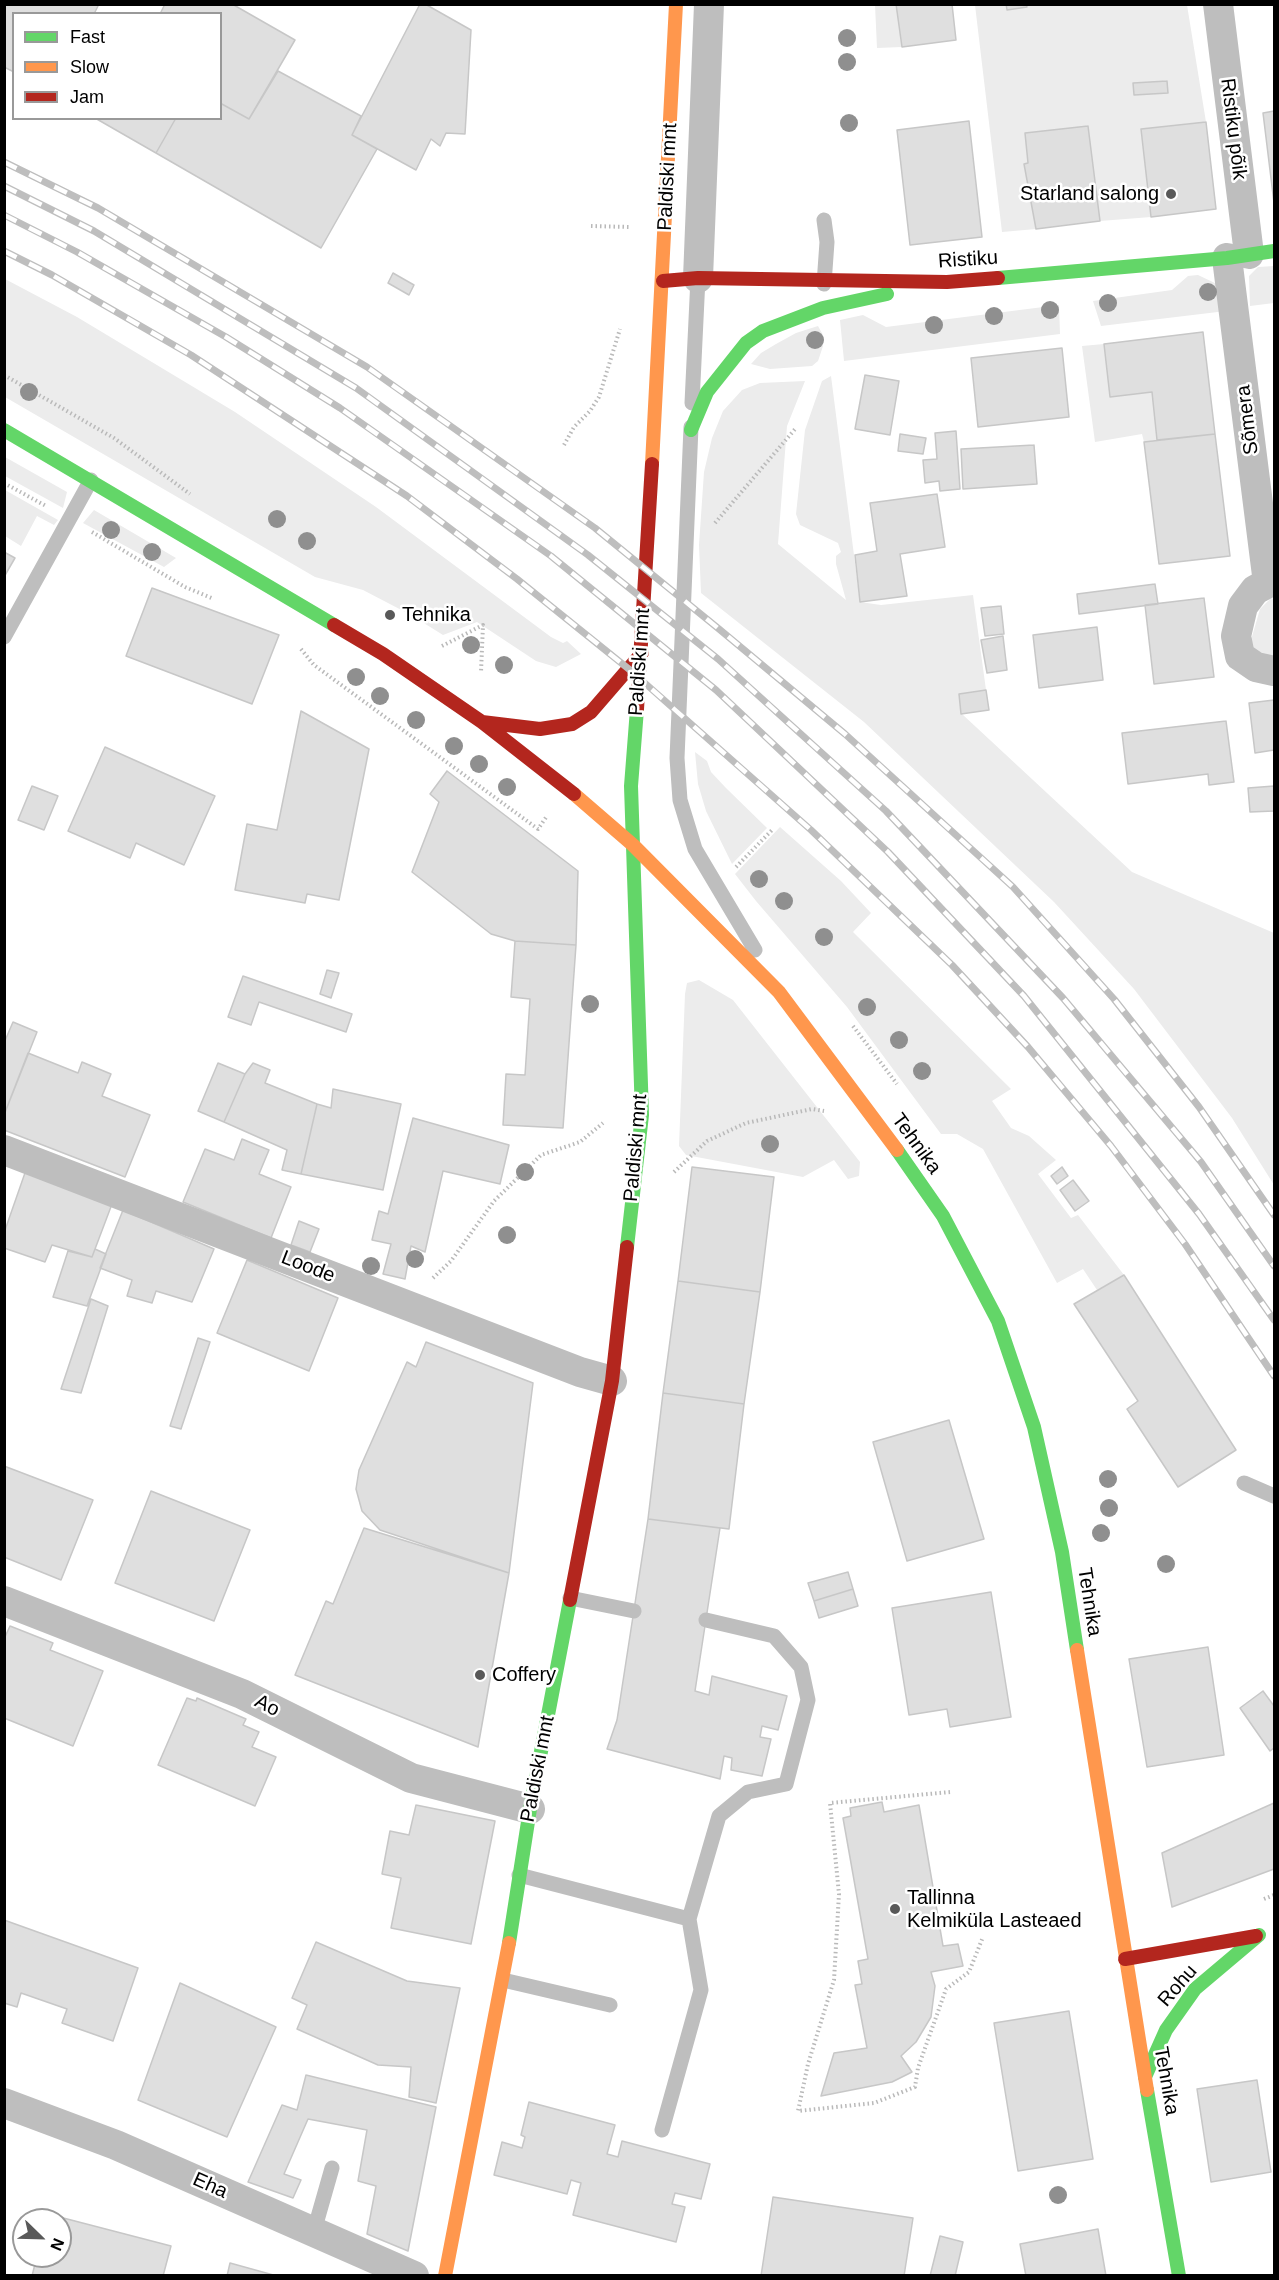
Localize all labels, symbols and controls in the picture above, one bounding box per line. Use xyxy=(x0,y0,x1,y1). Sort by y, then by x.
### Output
legend xyxy=(12,12,222,120)
text: Fast xyxy=(70,27,105,47)
text: Slow xyxy=(70,57,109,77)
street label: Ristiku põik xyxy=(1215,77,1251,181)
text: Jam xyxy=(70,87,104,107)
street label: Paldiski mnt xyxy=(653,123,683,231)
place label: Starland salong xyxy=(1020,182,1159,206)
marker: Starland salong xyxy=(1164,187,1178,201)
street label: Ristiku xyxy=(937,246,999,274)
street label: Sõmera xyxy=(1232,384,1264,456)
place label: Tehnika xyxy=(402,603,471,627)
street label: Paldiski mnt xyxy=(624,607,656,717)
marker: Tehnika xyxy=(383,608,397,622)
street label: Paldiski mnt xyxy=(619,1093,653,1203)
street label: Tehnika xyxy=(886,1109,946,1179)
street label: Loode xyxy=(278,1246,338,1288)
street label: Tehnika xyxy=(1072,1566,1106,1638)
place label: Coffery xyxy=(492,1663,556,1687)
marker: Coffery xyxy=(473,1668,487,1682)
street label: Ao xyxy=(251,1690,283,1722)
street label: Paldiski mnt xyxy=(516,1714,560,1824)
place label: Tallinna Kelmiküla Lasteaed xyxy=(907,1886,1082,1933)
marker: Tallinna Kelmiküla Lasteaed xyxy=(888,1902,902,1916)
street label: Rohu xyxy=(1153,1960,1203,2012)
street label: Tehnika xyxy=(1148,2045,1184,2117)
street label: Eha xyxy=(189,2168,231,2204)
north arrow xyxy=(12,2208,72,2268)
text: N xyxy=(47,2236,67,2253)

